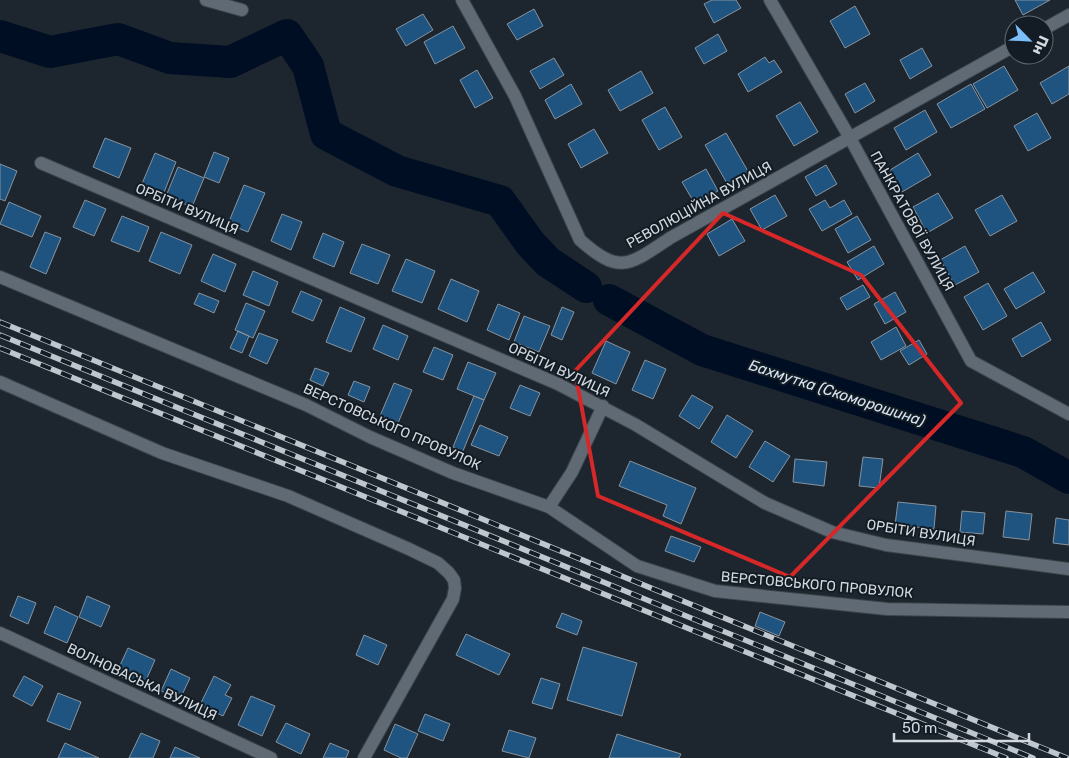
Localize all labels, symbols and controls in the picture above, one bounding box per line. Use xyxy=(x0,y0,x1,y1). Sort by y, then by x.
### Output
north arrow xyxy=(1004,15,1054,65)
text: Пн xyxy=(1029,33,1052,57)
street label: ПАНКРАТОВОЇ ВУЛИЦЯ xyxy=(866,148,958,294)
street label: РЕВОЛЮЦІЙНА ВУЛИЦЯ xyxy=(623,157,775,252)
street label: ОРБІТИ ВУЛИЦЯ xyxy=(133,180,241,238)
street label: ОРБІТИ ВУЛИЦЯ xyxy=(506,339,612,401)
water label: Бахмутка (Скоморошина) xyxy=(747,356,927,430)
street label: ВЕРСТОВСЬКОГО ПРОВУЛОК xyxy=(300,380,484,474)
street label: ОРБІТИ ВУЛИЦЯ xyxy=(865,516,977,550)
street label: ВЕРСТОВСЬКОГО ПРОВУЛОК xyxy=(720,568,914,602)
street label: ВОЛНОВАСЬКА ВУЛИЦЯ xyxy=(64,640,220,724)
scale bar xyxy=(894,710,1029,742)
text: 50 m xyxy=(902,719,937,737)

